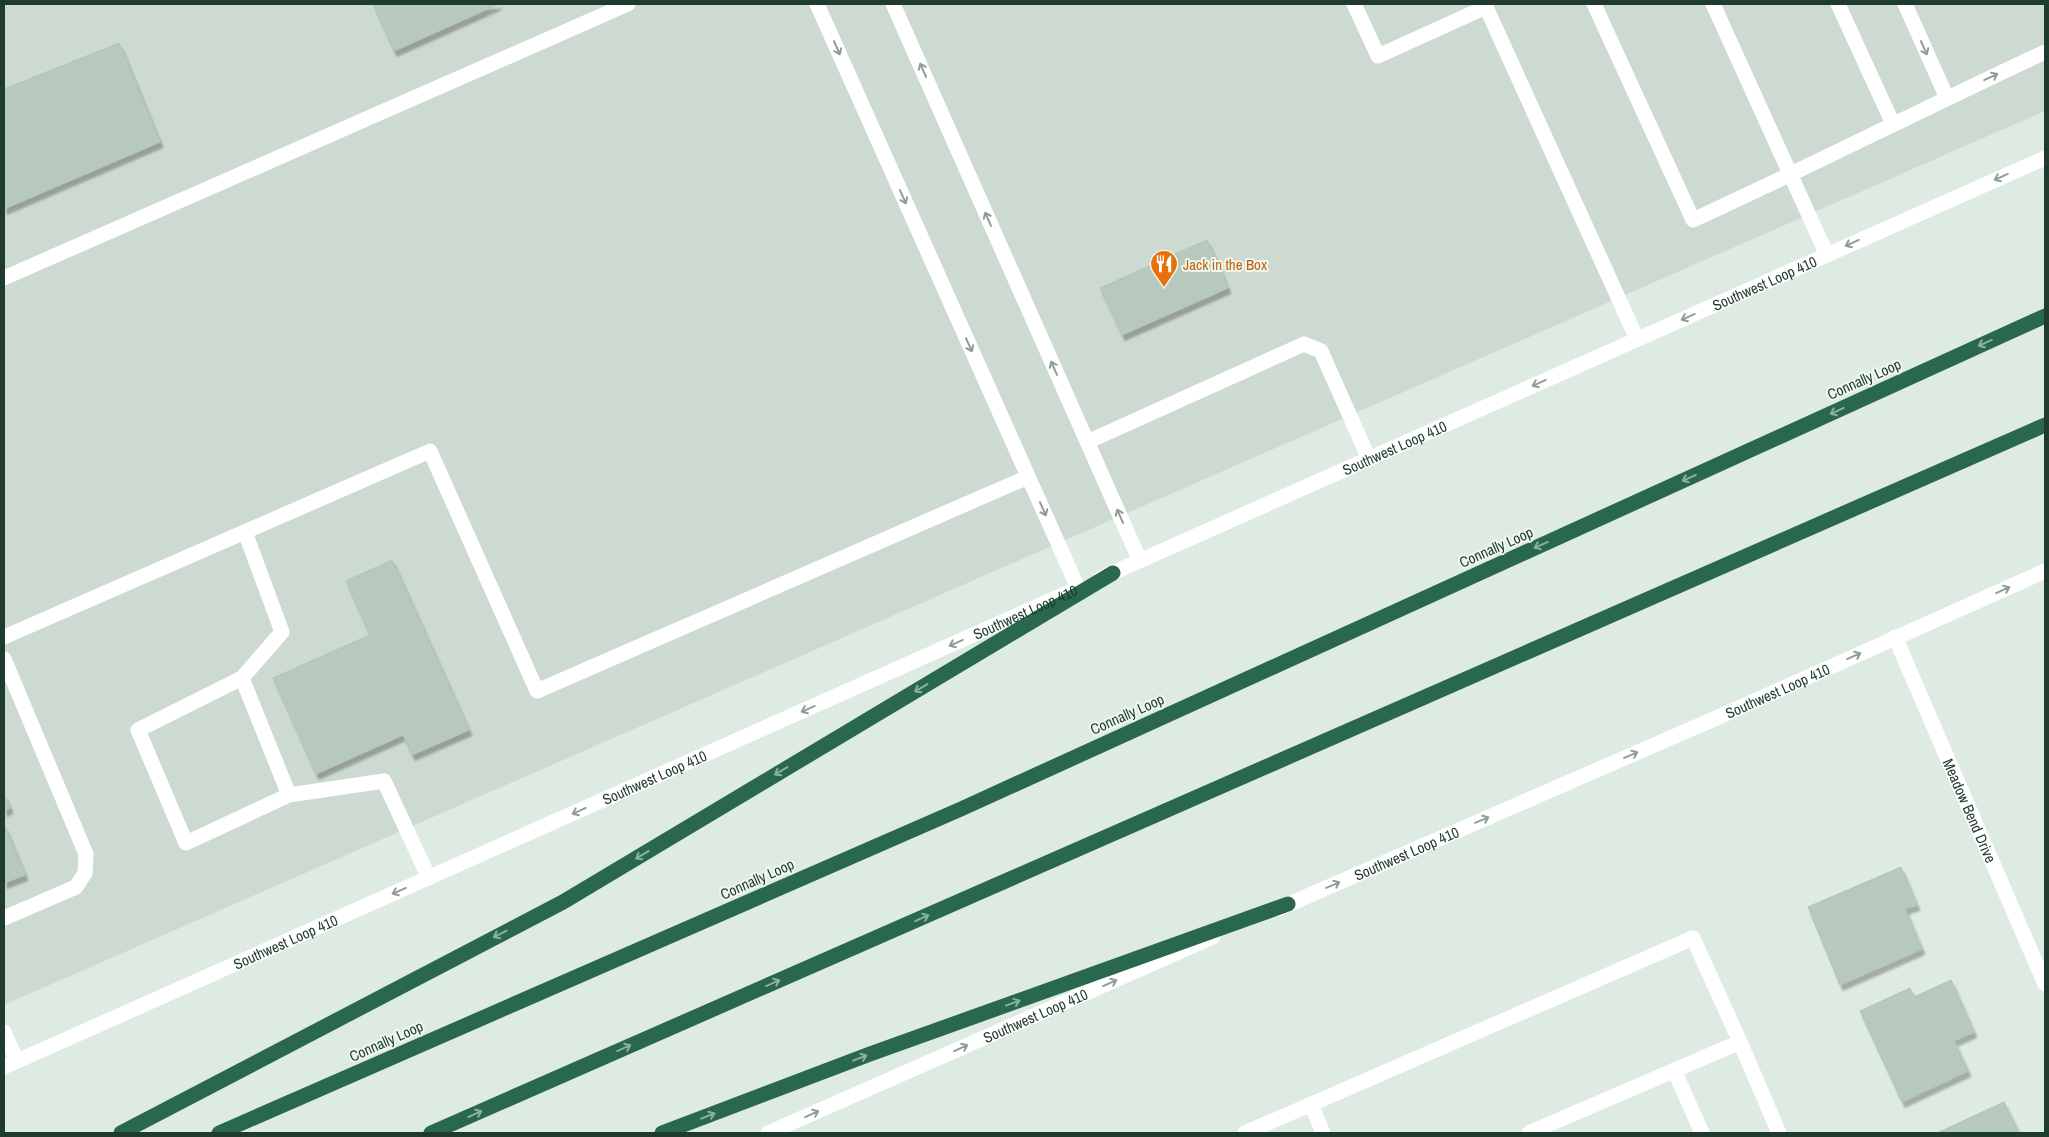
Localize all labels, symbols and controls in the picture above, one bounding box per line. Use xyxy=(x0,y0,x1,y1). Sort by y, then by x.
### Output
one-way arrow xyxy=(832,40,842,55)
one-way arrow xyxy=(1920,40,1930,55)
one-way arrow xyxy=(917,63,927,78)
one-way arrow xyxy=(1983,72,1998,82)
one-way arrow xyxy=(1994,173,2009,183)
one-way arrow xyxy=(898,189,908,204)
one-way arrow xyxy=(983,212,993,227)
one-way arrow xyxy=(1845,239,1860,249)
restaurant icon: Jack in the Box xyxy=(1149,249,1179,288)
street label: Southwest Loop 410 xyxy=(1709,250,1820,315)
place label: Jack in the Box xyxy=(1183,254,1268,275)
one-way arrow xyxy=(1681,312,1696,322)
one-way arrow xyxy=(965,337,974,352)
one-way arrow xyxy=(1978,339,1993,349)
street label: Connally Loop xyxy=(1824,353,1904,405)
one-way arrow xyxy=(1049,361,1059,376)
one-way arrow xyxy=(1532,378,1547,388)
one-way arrow xyxy=(1830,406,1845,416)
street label: Southwest Loop 410 xyxy=(1339,415,1450,480)
one-way arrow xyxy=(1682,474,1697,483)
one-way arrow xyxy=(1038,501,1048,516)
one-way arrow xyxy=(1115,509,1125,524)
street label: Connally Loop xyxy=(1456,521,1536,573)
one-way arrow xyxy=(1534,541,1549,551)
street label: Southwest Loop 410 xyxy=(970,579,1081,644)
one-way arrow xyxy=(1995,584,2010,594)
one-way arrow xyxy=(949,638,964,648)
one-way arrow xyxy=(1846,650,1861,660)
street label: Southwest Loop 410 xyxy=(1722,658,1833,723)
one-way arrow xyxy=(914,683,928,693)
street label: Connally Loop xyxy=(1087,688,1167,740)
one-way arrow xyxy=(801,704,816,714)
street label: Southwest Loop 410 xyxy=(599,745,710,809)
one-way arrow xyxy=(1623,750,1638,760)
street label: Meadow Bend Drive xyxy=(1938,755,2002,866)
one-way arrow xyxy=(775,767,789,777)
one-way arrow xyxy=(572,806,587,816)
one-way arrow xyxy=(1474,815,1489,825)
street label: Southwest Loop 410 xyxy=(1351,821,1462,885)
one-way arrow xyxy=(635,850,649,860)
street label: Connally Loop xyxy=(717,853,797,905)
one-way arrow xyxy=(1325,879,1340,889)
one-way arrow xyxy=(392,887,407,896)
street label: Southwest Loop 410 xyxy=(230,909,341,974)
one-way arrow xyxy=(914,912,929,922)
one-way arrow xyxy=(493,930,508,939)
one-way arrow xyxy=(1102,977,1117,987)
one-way arrow xyxy=(765,978,780,988)
street label: Southwest Loop 410 xyxy=(980,983,1091,1048)
one-way arrow xyxy=(1004,998,1020,1007)
street label: Connally Loop xyxy=(346,1015,426,1067)
one-way arrow xyxy=(616,1043,631,1053)
one-way arrow xyxy=(953,1043,968,1053)
one-way arrow xyxy=(852,1053,867,1062)
one-way arrow xyxy=(467,1108,482,1118)
one-way arrow xyxy=(804,1108,819,1118)
one-way arrow xyxy=(700,1111,715,1120)

